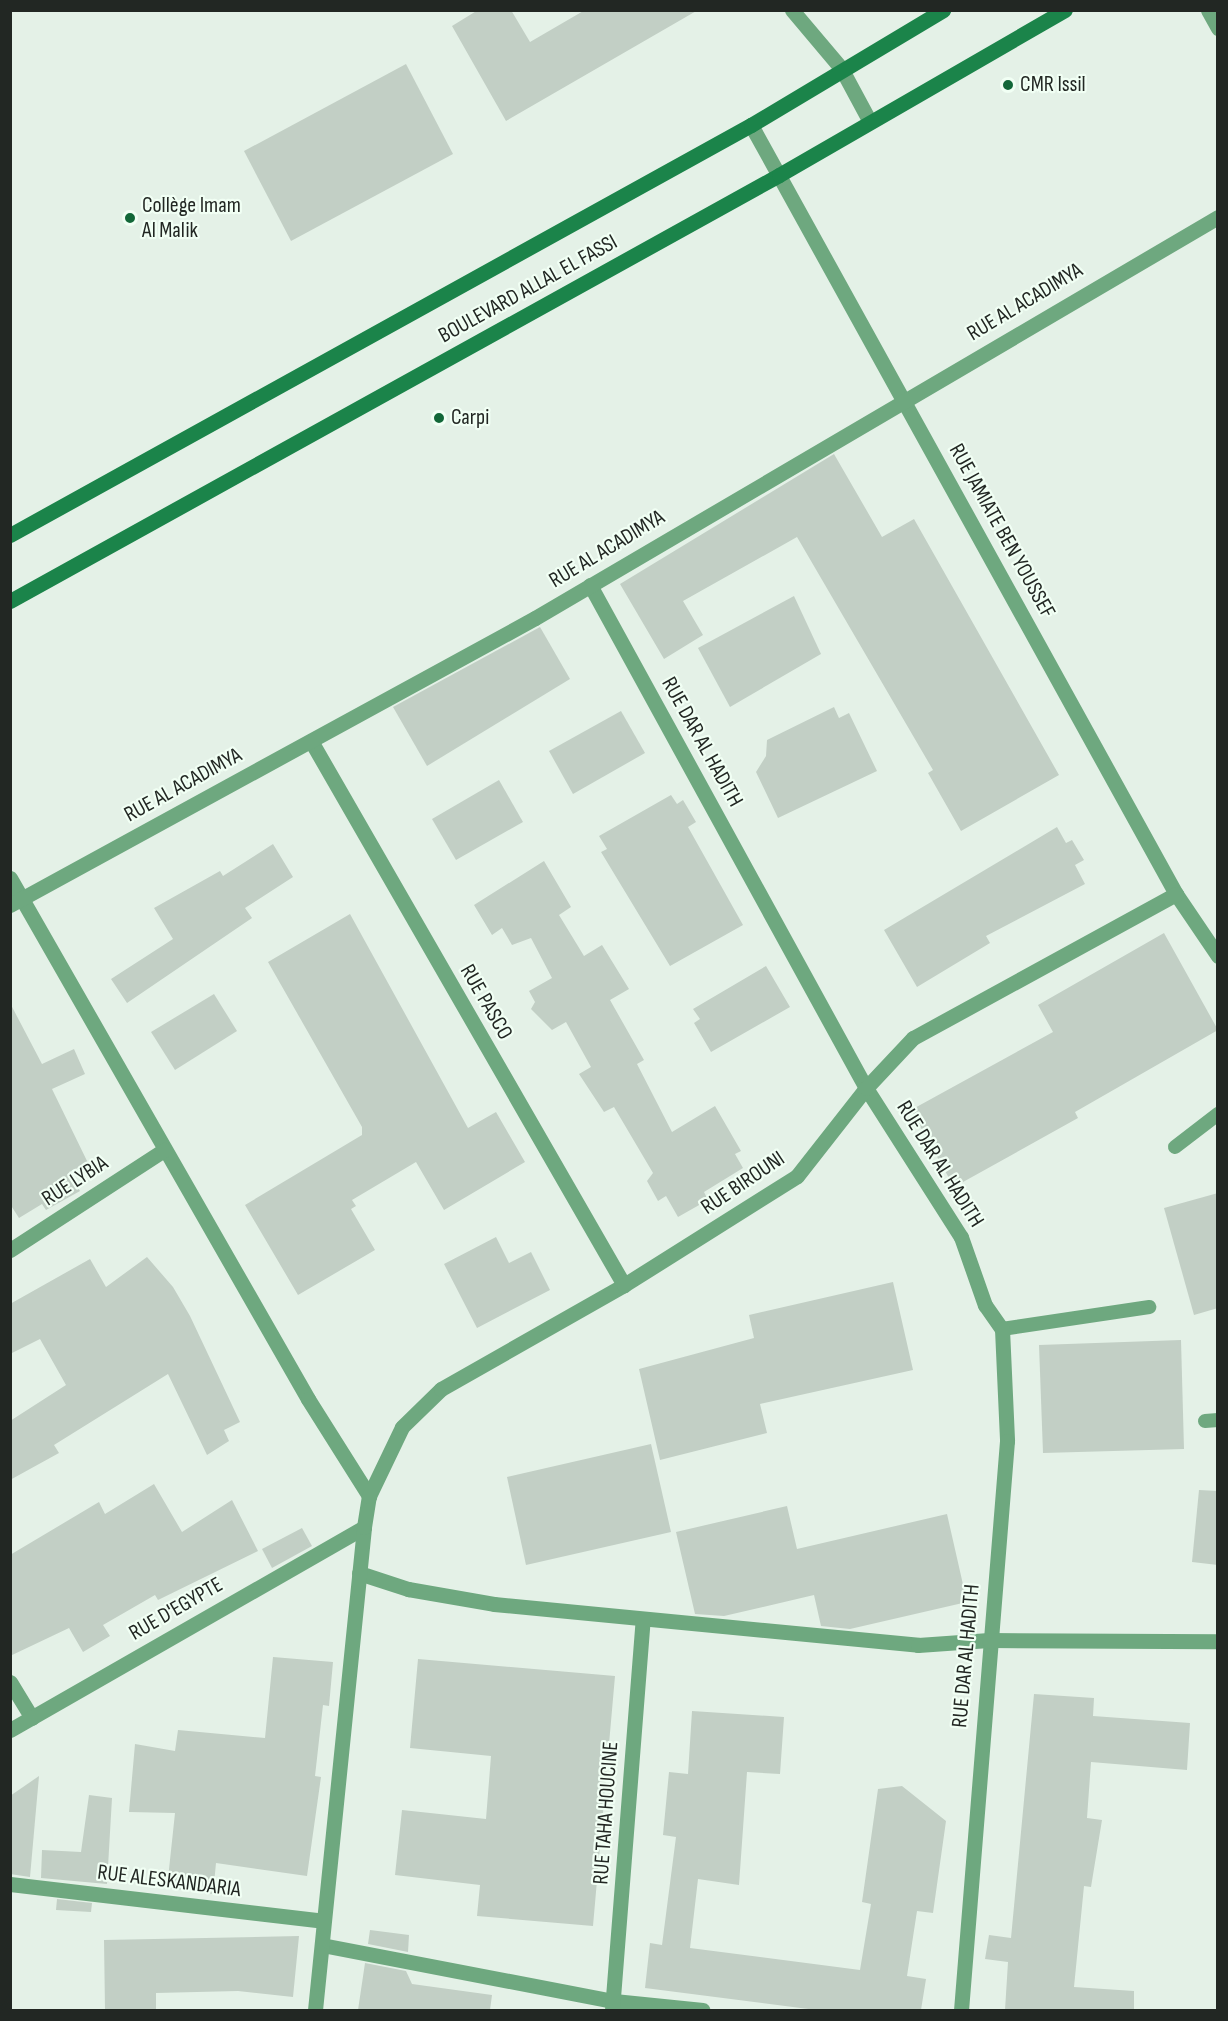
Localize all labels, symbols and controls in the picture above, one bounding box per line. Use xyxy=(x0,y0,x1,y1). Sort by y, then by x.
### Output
place label: CMR Issil xyxy=(1020,72,1086,98)
marker: CMR Issil xyxy=(1001,78,1015,92)
place label: Collège Imam Al Malik xyxy=(142,192,241,243)
marker: Collège Imam Al Malik xyxy=(123,211,137,225)
street label: BOULEVARD ALLAL EL FASSI xyxy=(434,229,622,349)
street label: RUE AL ACADIMYA xyxy=(963,257,1087,347)
place label: Carpi xyxy=(451,405,489,431)
marker: Carpi xyxy=(432,411,446,425)
street label: RUE JAMIATE BEN YOUSSEF xyxy=(943,439,1061,623)
street label: RUE AL ACADIMYA xyxy=(545,504,669,594)
street label: RUE DAR AL HADITH xyxy=(656,673,748,811)
street label: RUE AL ACADIMYA xyxy=(120,742,246,828)
street label: RUE PASCO xyxy=(454,960,518,1044)
street label: RUE DAR AL HADITH xyxy=(891,1096,989,1232)
street label: RUE BIROUNI xyxy=(696,1145,790,1221)
street label: RUE LYBIA xyxy=(37,1150,113,1212)
street label: RUE D'EGYPTE xyxy=(124,1572,228,1646)
street label: RUE DAR AL HADITH xyxy=(947,1583,985,1729)
street label: RUE TAHA HOUCINE xyxy=(588,1741,624,1885)
street label: RUE ALESKANDARIA xyxy=(96,1859,242,1903)

